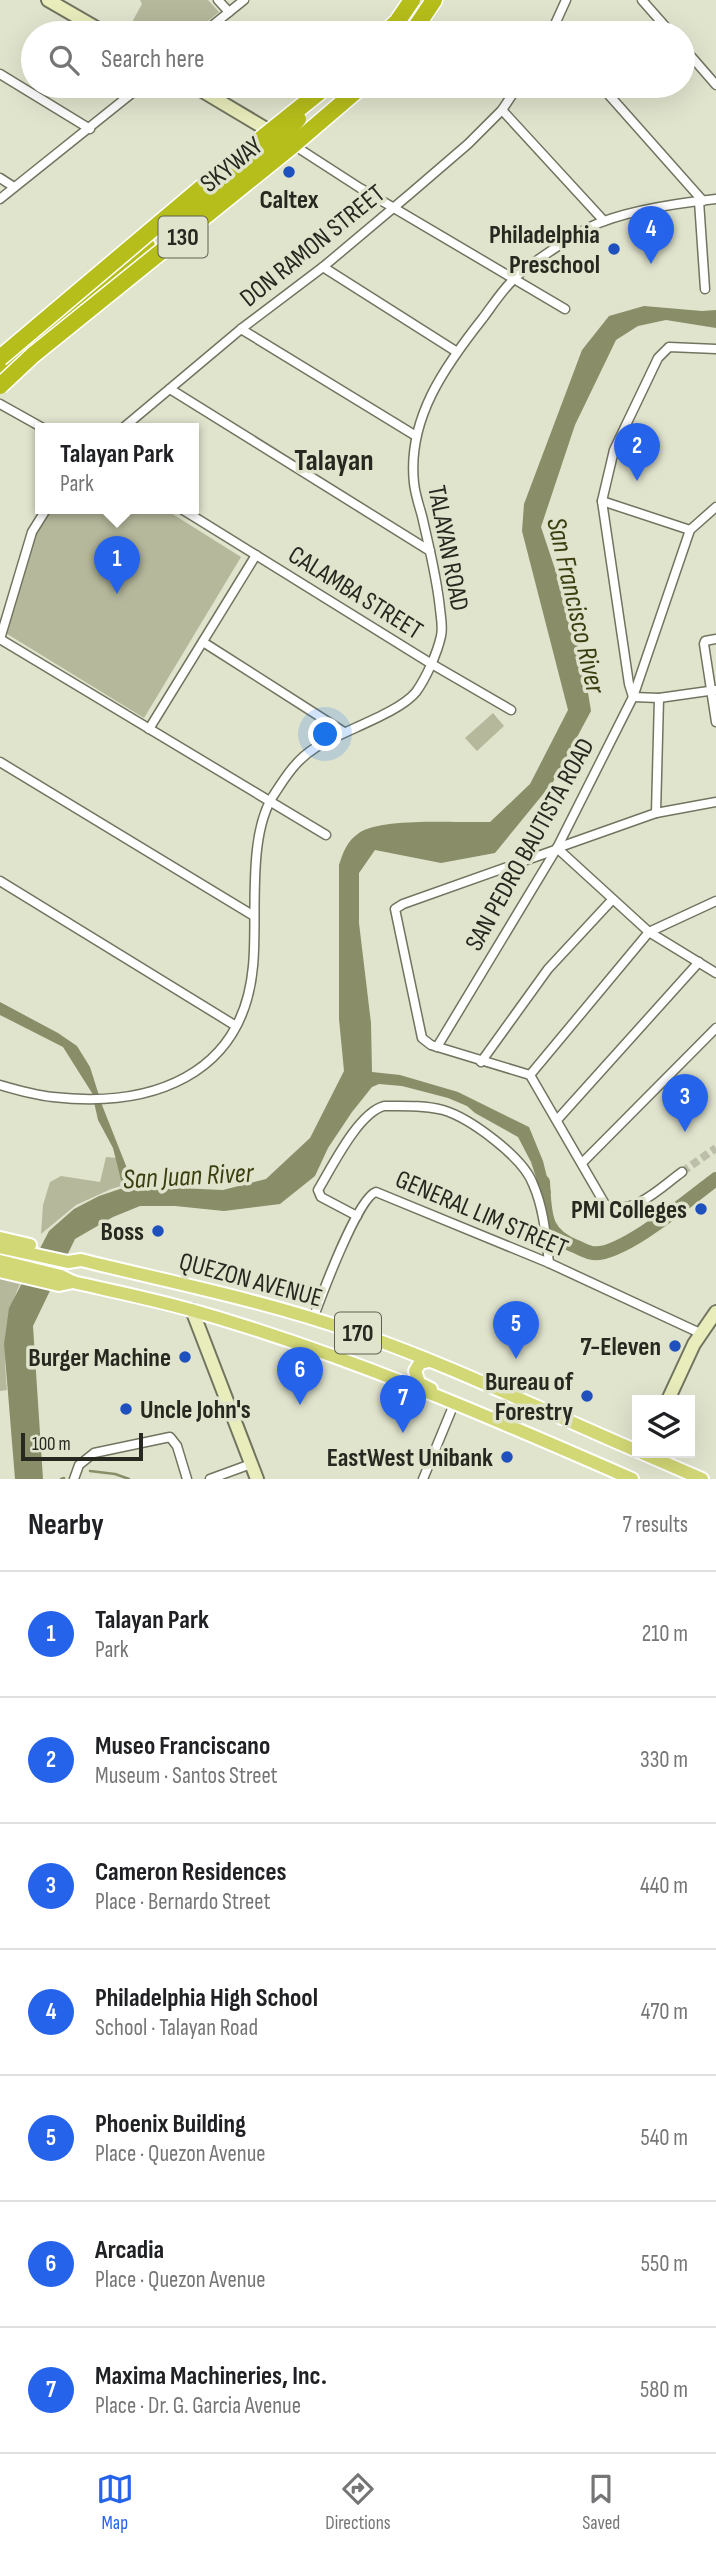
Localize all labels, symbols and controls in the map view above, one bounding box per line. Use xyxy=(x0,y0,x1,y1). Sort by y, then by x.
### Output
search box xyxy=(21,21,695,98)
icon: search xyxy=(45,41,83,79)
text: Search here xyxy=(101,44,204,75)
street label: SKYWAY xyxy=(195,131,269,200)
marker: Caltex xyxy=(281,164,297,180)
street label: DON RAMON STREET xyxy=(234,178,392,314)
place label: Caltex xyxy=(259,185,319,216)
pin: 4 xyxy=(628,206,674,264)
road number: 130 xyxy=(158,216,208,258)
place label: Philadelphia Preschool xyxy=(489,220,600,281)
marker: Philadelphia Preschool xyxy=(606,241,622,257)
popup xyxy=(35,423,199,514)
pin: 2 xyxy=(614,423,660,481)
text: Talayan Park xyxy=(60,439,174,470)
district label: Talayan xyxy=(294,443,374,479)
text: Park xyxy=(60,470,94,498)
street label: TALAYAN ROAD xyxy=(420,483,475,614)
water label: San Francisco River xyxy=(539,514,612,698)
pin: 1 xyxy=(94,536,140,594)
street label: CALAMBA STREET xyxy=(282,540,428,647)
your location xyxy=(308,717,342,751)
street label: SAN PEDRO BAUTISTA ROAD xyxy=(459,733,602,956)
pin: 3 xyxy=(662,1074,708,1132)
water label: San Juan River xyxy=(122,1157,255,1196)
street label: GENERAL LIM STREET xyxy=(391,1164,572,1265)
place label: PMI Colleges xyxy=(571,1195,687,1226)
marker: PMI Colleges xyxy=(693,1201,709,1217)
place label: Boss xyxy=(101,1217,144,1248)
marker: Boss xyxy=(150,1223,166,1239)
street label: QUEZON AVENUE xyxy=(176,1246,325,1314)
pin: 5 xyxy=(493,1301,539,1359)
road number: 170 xyxy=(335,1312,381,1353)
place label: 7-Eleven xyxy=(580,1332,661,1363)
marker: 7-Eleven xyxy=(667,1338,683,1354)
place label: Burger Machine xyxy=(28,1343,171,1374)
pin: 6 xyxy=(277,1347,323,1405)
marker: Burger Machine xyxy=(177,1349,193,1365)
place label: Bureau of Forestry xyxy=(485,1367,574,1428)
pin: 7 xyxy=(380,1375,426,1433)
marker: Bureau of Forestry xyxy=(579,1388,595,1404)
place label: Uncle John's xyxy=(140,1395,251,1426)
map controls xyxy=(632,1395,695,1458)
button: layers xyxy=(632,1395,695,1458)
marker: Uncle John's xyxy=(118,1401,134,1417)
scale bar xyxy=(21,1430,144,1462)
text: 100 m xyxy=(32,1433,71,1456)
place label: EastWest Unibank xyxy=(327,1443,493,1474)
marker: EastWest Unibank xyxy=(499,1449,515,1465)
text: Nearby xyxy=(28,1507,104,1543)
text: 7 results xyxy=(622,1511,688,1539)
text: Talayan Park xyxy=(95,1605,209,1636)
text: 1 xyxy=(46,1620,56,1648)
text: 210 m xyxy=(642,1620,688,1648)
text: Park xyxy=(95,1636,129,1664)
text: Museo Franciscano xyxy=(95,1731,270,1762)
text: 2 xyxy=(46,1746,56,1774)
text: 330 m xyxy=(640,1746,688,1774)
text: Museum · Santos Street xyxy=(95,1762,278,1790)
text: Cameron Residences xyxy=(95,1857,287,1888)
text: 3 xyxy=(46,1872,56,1900)
text: 440 m xyxy=(640,1872,688,1900)
text: Place · Bernardo Street xyxy=(95,1888,270,1916)
text: Philadelphia High School xyxy=(95,1983,318,2014)
text: 4 xyxy=(46,1998,56,2026)
text: 470 m xyxy=(641,1998,688,2026)
text: School · Talayan Road xyxy=(95,2014,258,2042)
text: Phoenix Building xyxy=(95,2109,246,2140)
text: 5 xyxy=(46,2124,56,2152)
text: 540 m xyxy=(640,2124,688,2152)
text: Place · Quezon Avenue xyxy=(95,2140,266,2168)
text: Arcadia xyxy=(95,2235,164,2266)
text: 6 xyxy=(46,2250,56,2278)
text: 550 m xyxy=(641,2250,688,2278)
text: Place · Quezon Avenue xyxy=(95,2266,266,2294)
text: Maxima Machineries, Inc. xyxy=(95,2361,327,2392)
text: 7 xyxy=(46,2376,56,2404)
text: 580 m xyxy=(640,2376,688,2404)
text: Place · Dr. G. Garcia Avenue xyxy=(95,2392,301,2420)
tab: Map xyxy=(96,2470,134,2535)
tab: Directions xyxy=(325,2470,391,2535)
tab: Saved xyxy=(582,2470,620,2535)

